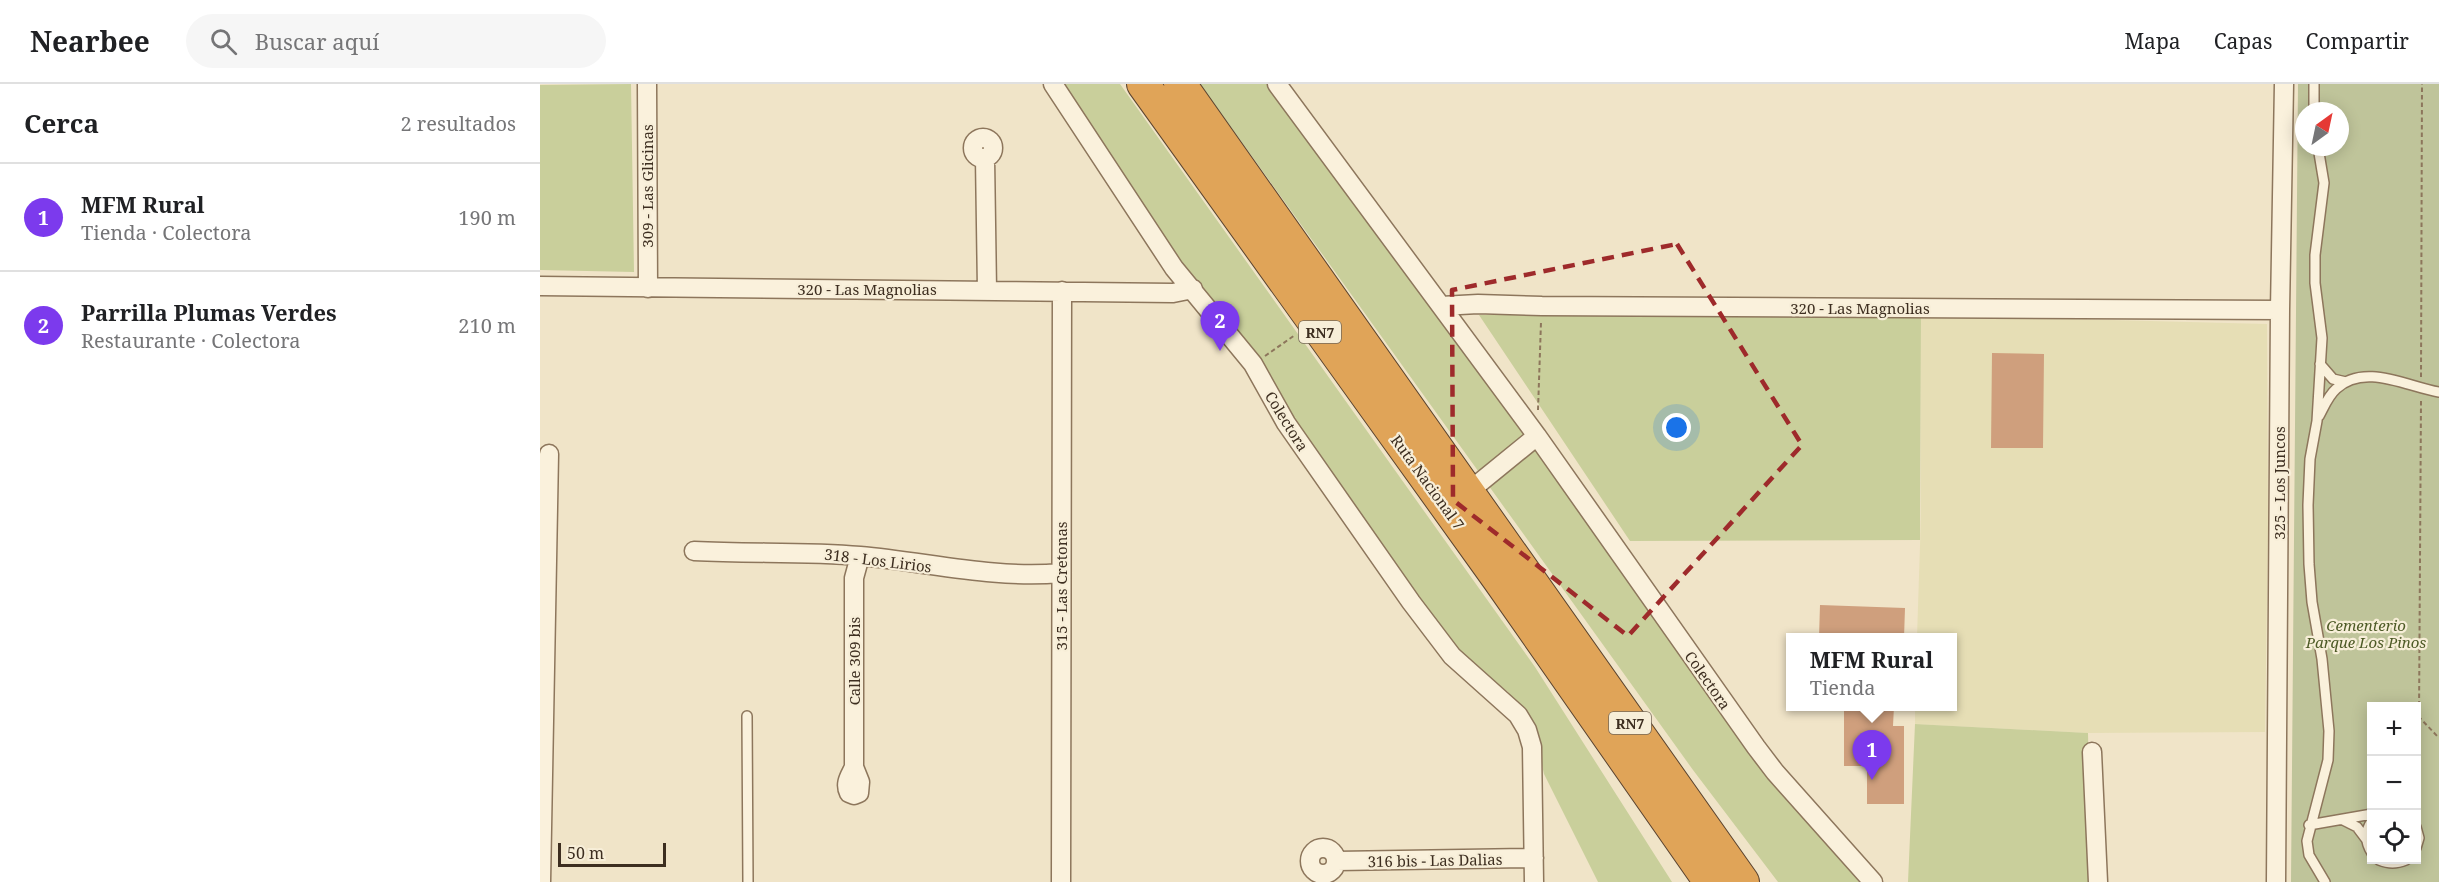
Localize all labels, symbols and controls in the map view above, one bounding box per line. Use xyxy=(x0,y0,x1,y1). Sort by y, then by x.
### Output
search box xyxy=(186,14,606,68)
text: Nearbee xyxy=(30,22,150,60)
icon: search xyxy=(207,25,240,58)
text: Buscar aquí xyxy=(255,26,379,56)
text: Mapa xyxy=(2124,27,2181,55)
text: Capas xyxy=(2214,27,2273,55)
text: Compartir xyxy=(2306,27,2409,55)
north arrow xyxy=(2295,102,2349,156)
text: Cerca xyxy=(24,105,99,141)
text: 2 resultados xyxy=(400,110,516,137)
street label: 309 - Las Glicinas xyxy=(637,124,657,248)
text: MFM Rural xyxy=(81,189,205,219)
text: 1 xyxy=(38,204,49,231)
text: 190 m xyxy=(458,204,516,231)
text: Tienda · Colectora xyxy=(81,219,252,246)
street label: 320 - Las Magnolias xyxy=(797,279,937,299)
text: Parrilla Plumas Verdes xyxy=(81,297,337,327)
street label: 320 - Las Magnolias xyxy=(1790,298,1930,318)
pin: 2 xyxy=(1200,302,1240,351)
text: 2 xyxy=(38,312,49,339)
text: 210 m xyxy=(458,312,516,339)
road number: RN7 xyxy=(1299,321,1341,343)
text: Restaurante · Colectora xyxy=(81,327,301,354)
street label: Colectora xyxy=(1261,387,1313,455)
your location xyxy=(1662,413,1691,442)
street label: 325 - Los Juncos xyxy=(2269,426,2289,540)
street label: Ruta Nacional 7 xyxy=(1387,431,1469,533)
street label: 315 - Las Cretonas xyxy=(1051,521,1071,651)
street label: 318 - Los Lirios xyxy=(823,544,933,577)
park label: Cementerio Parque Los Pinos xyxy=(2305,615,2426,652)
street label: Calle 309 bis xyxy=(844,616,864,705)
popup xyxy=(1786,633,1957,711)
text: MFM Rural xyxy=(1810,644,1933,674)
street label: Colectora xyxy=(1681,647,1735,713)
text: Tienda xyxy=(1810,674,1876,701)
map controls xyxy=(2367,702,2421,864)
button: + xyxy=(2367,702,2421,756)
road number: RN7 xyxy=(1609,712,1651,734)
pin: 1 xyxy=(1852,730,1892,780)
button: − xyxy=(2367,756,2421,810)
button: locate xyxy=(2367,810,2421,864)
scale bar xyxy=(558,840,666,868)
text: 50 m xyxy=(567,842,604,864)
street label: 316 bis - Las Dalias xyxy=(1367,849,1503,871)

